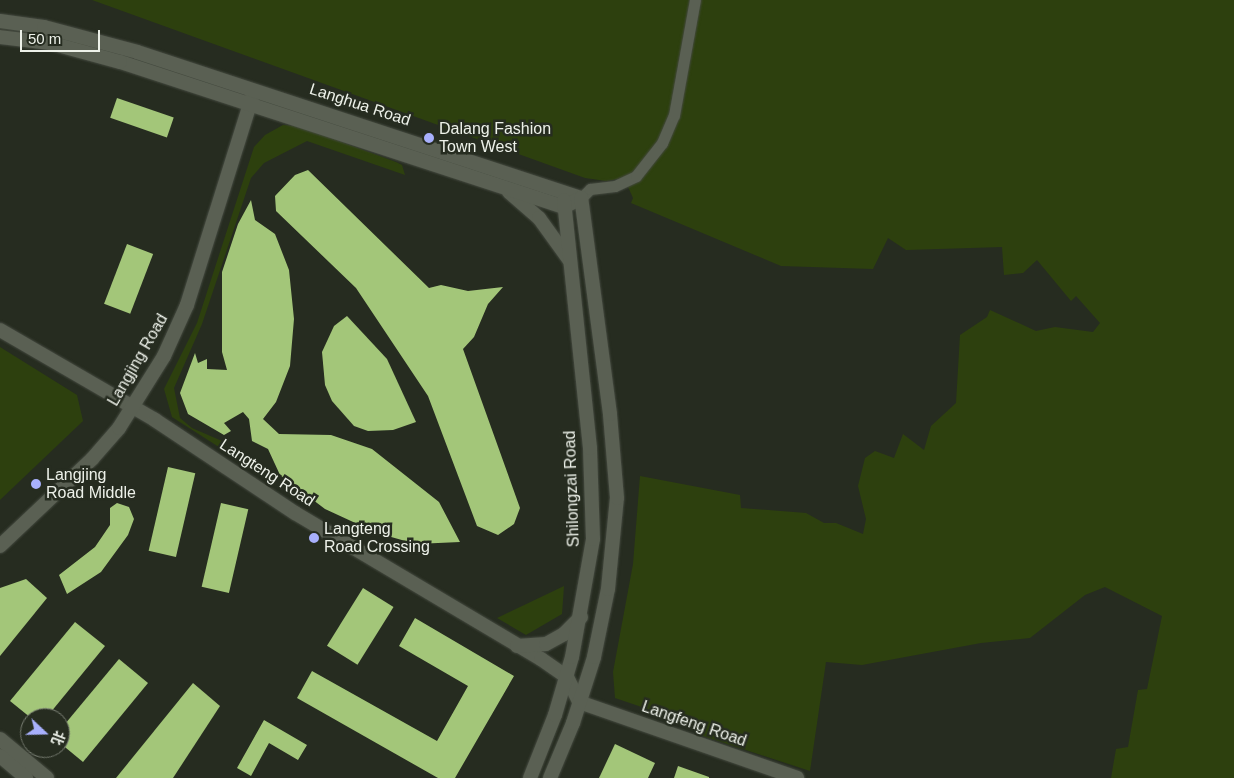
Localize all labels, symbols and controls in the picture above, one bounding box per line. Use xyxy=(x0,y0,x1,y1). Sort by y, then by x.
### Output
scale bar xyxy=(22,20,102,52)
text: 50 m xyxy=(28,30,61,47)
street label: Langhua Road xyxy=(307,80,413,130)
place label: Dalang Fashion Town West xyxy=(439,119,551,157)
marker: Dalang Fashion Town West xyxy=(423,132,435,144)
street label: Langjing Road xyxy=(104,311,172,409)
street label: Shilongzai Road xyxy=(560,430,584,548)
street label: Langteng Road xyxy=(216,435,318,511)
place label: Langjing Road Middle xyxy=(46,465,136,503)
marker: Langjing Road Middle xyxy=(30,478,42,490)
place label: Langteng Road Crossing xyxy=(324,519,430,557)
marker: Langteng Road Crossing xyxy=(308,532,320,544)
street label: Langfeng Road xyxy=(639,697,749,751)
north arrow xyxy=(20,708,70,758)
text: 北 xyxy=(48,729,68,747)

